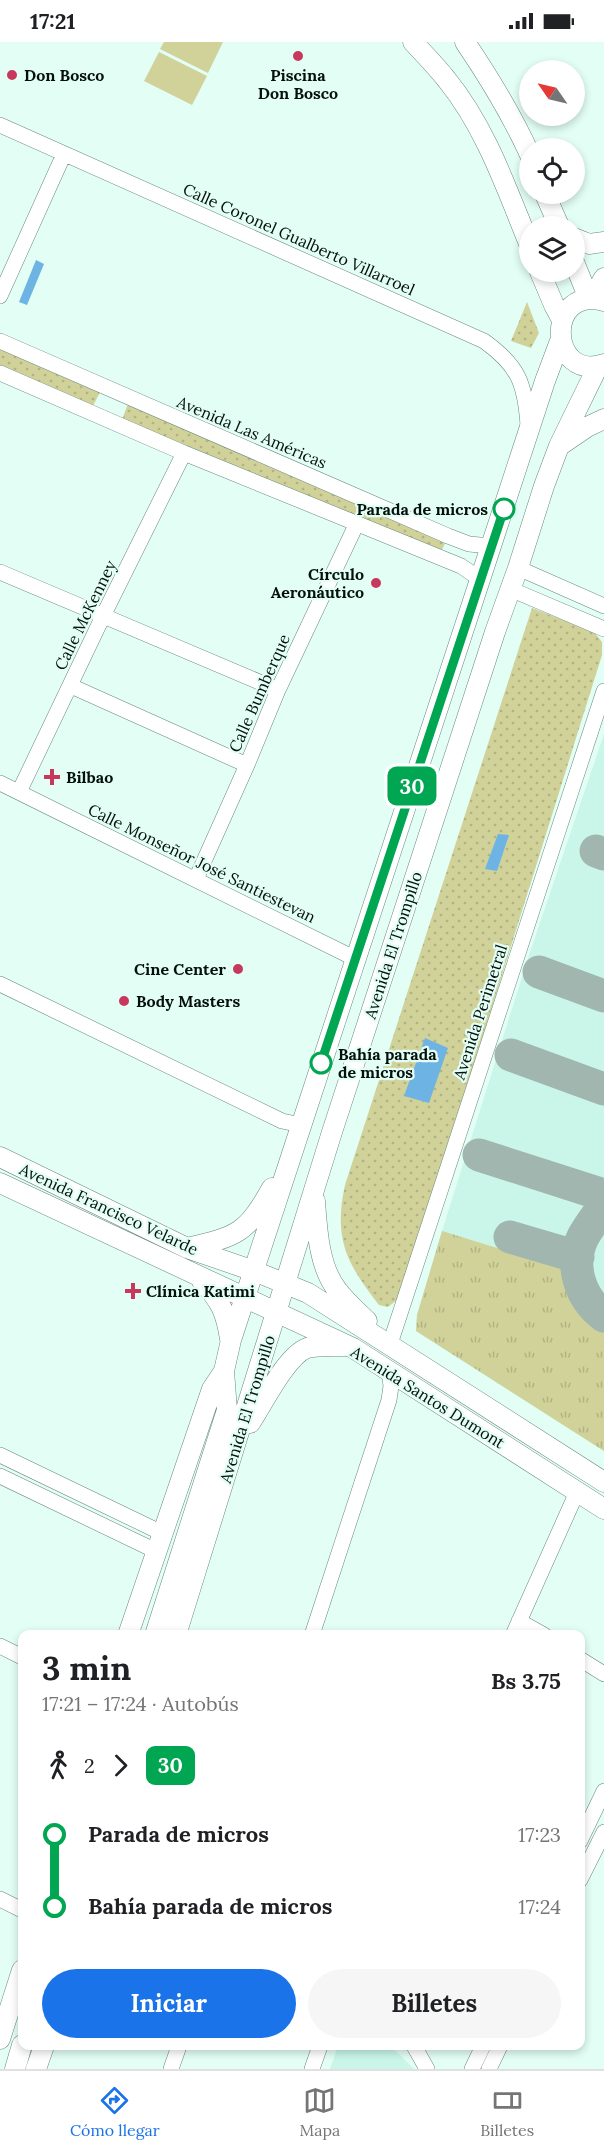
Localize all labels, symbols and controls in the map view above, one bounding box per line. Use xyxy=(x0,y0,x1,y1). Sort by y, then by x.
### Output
text: 17:21 xyxy=(30,7,75,35)
marker: Piscina Don Bosco xyxy=(291,49,305,63)
north arrow xyxy=(519,60,585,126)
map controls xyxy=(519,60,585,282)
place label: Don Bosco xyxy=(24,65,104,85)
place label: Piscina Don Bosco xyxy=(258,65,338,103)
marker: Don Bosco xyxy=(5,68,19,82)
button: locate xyxy=(519,138,585,204)
street label: Calle Coronel Gualberto Villarroel xyxy=(180,179,418,299)
button: layers xyxy=(519,216,585,282)
street label: Avenida Las Américas xyxy=(173,391,330,473)
marker: Parada de micros xyxy=(493,498,515,520)
place label: Parada de micros xyxy=(356,499,488,519)
street label: Calle McKenney xyxy=(50,556,120,673)
place label: Círculo Aeronáutico xyxy=(271,564,364,602)
marker: Círculo Aeronáutico xyxy=(369,576,383,590)
street label: Calle Bumberque xyxy=(224,631,294,755)
line badge: 30 xyxy=(385,766,439,806)
place label: Bilbao xyxy=(66,767,113,787)
marker: Bilbao xyxy=(43,768,61,786)
text: 30 xyxy=(399,773,425,800)
street label: Calle Monseñor José Santiestevan xyxy=(85,799,319,927)
street label: Avenida El Trompillo xyxy=(359,869,426,1022)
street label: Avenida Perimetral xyxy=(448,942,511,1083)
place label: Cine Center xyxy=(134,959,226,979)
marker: Cine Center xyxy=(231,962,245,976)
place label: Body Masters xyxy=(136,991,240,1011)
marker: Body Masters xyxy=(117,994,131,1008)
place label: Bahía parada de micros xyxy=(338,1044,437,1082)
marker: Bahía parada de micros xyxy=(310,1052,332,1074)
street label: Avenida Francisco Velarde xyxy=(16,1158,202,1259)
place label: Clínica Katimi xyxy=(146,1281,255,1301)
marker: Clínica Katimi xyxy=(124,1282,142,1300)
street label: Avenida El Trompillo xyxy=(215,1333,279,1486)
street label: Avenida Santos Dumont xyxy=(347,1341,509,1453)
text: 3 min xyxy=(42,1647,131,1689)
text: Bs 3.75 xyxy=(491,1667,561,1695)
text: 17:21 – 17:24 · Autobús xyxy=(42,1691,239,1716)
icon: walk xyxy=(42,1749,75,1782)
icon: forward xyxy=(104,1749,137,1782)
text: 30 xyxy=(158,1752,183,1779)
text: 2 xyxy=(84,1753,95,1778)
text: Parada de micros xyxy=(88,1820,269,1848)
text: 17:23 xyxy=(518,1822,561,1847)
text: Bahía parada de micros xyxy=(88,1892,332,1920)
text: 17:24 xyxy=(518,1894,561,1919)
button: Iniciar xyxy=(42,1969,296,2038)
button: Billetes xyxy=(308,1969,561,2038)
tab: Cómo llegar xyxy=(70,2084,160,2140)
tab: Mapa xyxy=(300,2084,340,2140)
tab: Billetes xyxy=(480,2084,534,2140)

